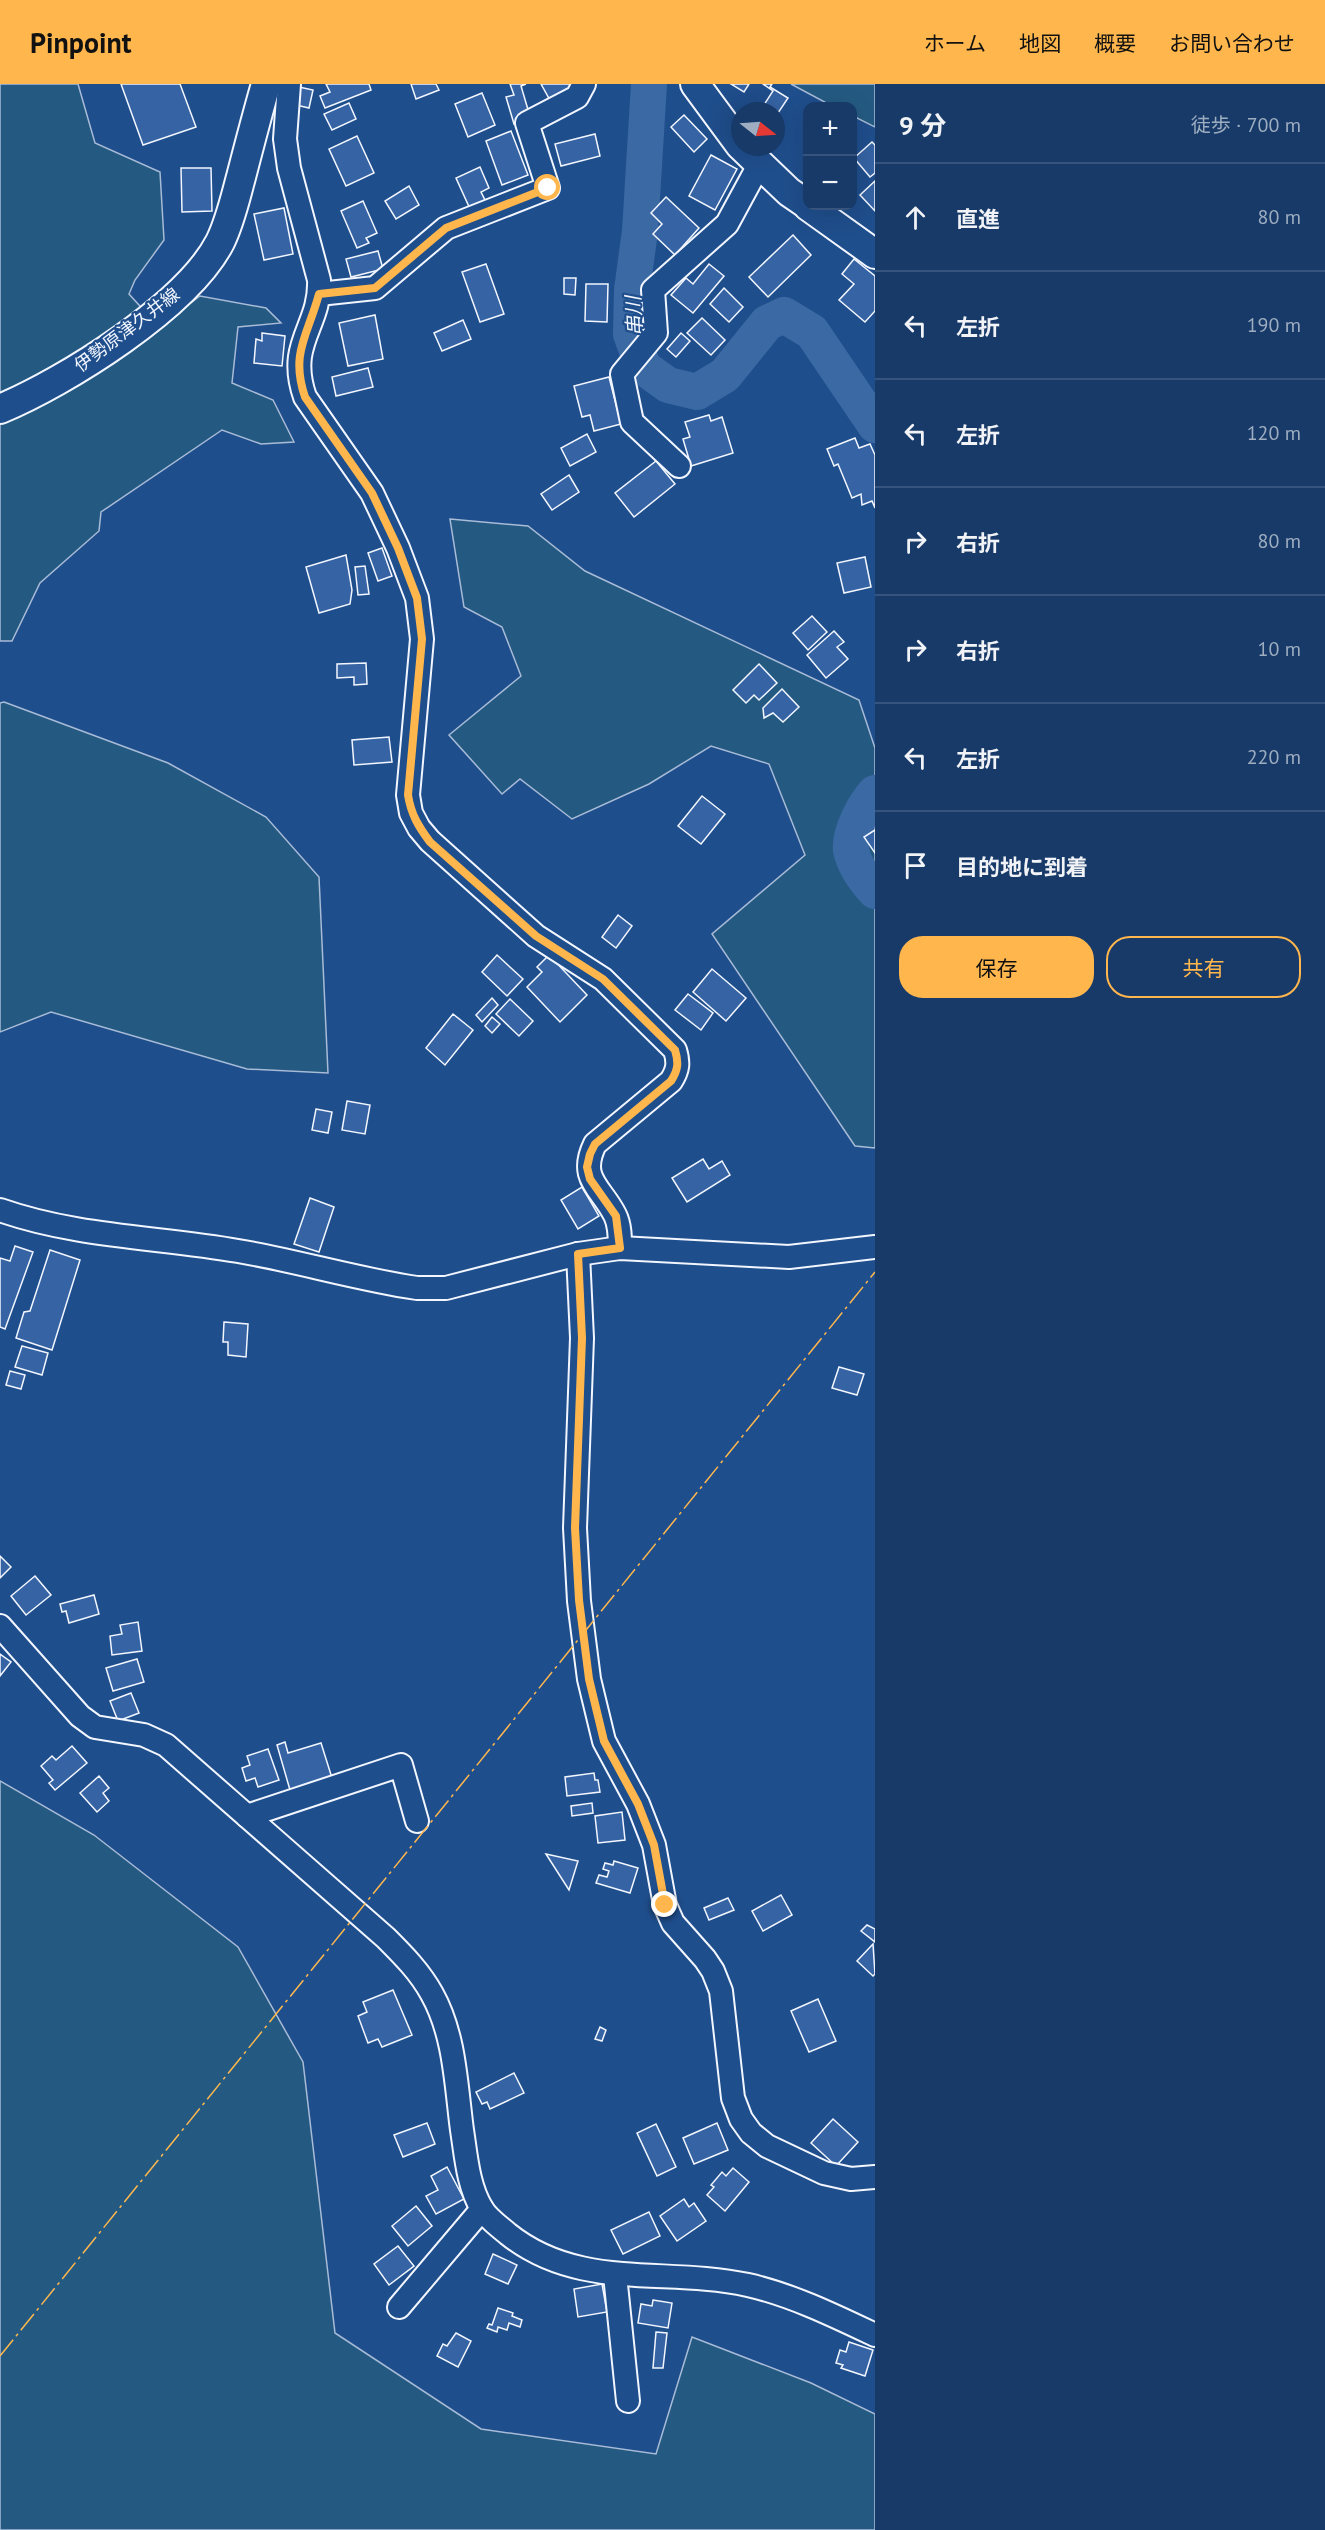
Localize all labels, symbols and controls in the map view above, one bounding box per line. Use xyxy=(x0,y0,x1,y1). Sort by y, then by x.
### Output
text: Pinpoint xyxy=(30,24,132,61)
text: ホーム xyxy=(924,30,986,57)
text: 地図 xyxy=(1019,30,1061,57)
text: 概要 xyxy=(1094,30,1136,57)
text: お問い合わせ xyxy=(1169,30,1295,57)
north arrow xyxy=(731,102,785,156)
map controls xyxy=(803,102,857,210)
button: + xyxy=(803,102,857,156)
text: 9 分 xyxy=(899,109,946,142)
text: 徒歩 · 700 m xyxy=(1191,112,1301,138)
button: − xyxy=(803,156,857,210)
route start xyxy=(534,174,560,200)
icon: ahead xyxy=(899,201,932,234)
text: 80 m xyxy=(1258,204,1301,230)
text: 直進 xyxy=(956,205,1000,233)
street label: 伊勢原津久井線 xyxy=(69,283,184,377)
water label: 串川 xyxy=(620,293,648,337)
icon: left xyxy=(899,309,932,342)
text: 190 m xyxy=(1247,312,1301,338)
text: 左折 xyxy=(956,313,1000,341)
icon: left xyxy=(899,417,932,450)
text: 120 m xyxy=(1247,420,1301,446)
text: 左折 xyxy=(956,421,1000,449)
icon: right xyxy=(899,525,932,558)
text: 80 m xyxy=(1258,528,1301,554)
text: 右折 xyxy=(956,529,1000,557)
icon: right xyxy=(899,633,932,666)
text: 10 m xyxy=(1258,636,1301,662)
text: 右折 xyxy=(956,637,1000,665)
icon: left xyxy=(899,741,932,774)
text: 220 m xyxy=(1247,744,1301,770)
text: 左折 xyxy=(956,745,1000,773)
icon: arrive xyxy=(899,849,932,882)
text: 目的地に到着 xyxy=(956,853,1088,881)
button: 保存 xyxy=(899,936,1094,998)
button: 共有 xyxy=(1106,936,1301,998)
route end xyxy=(651,1891,677,1917)

